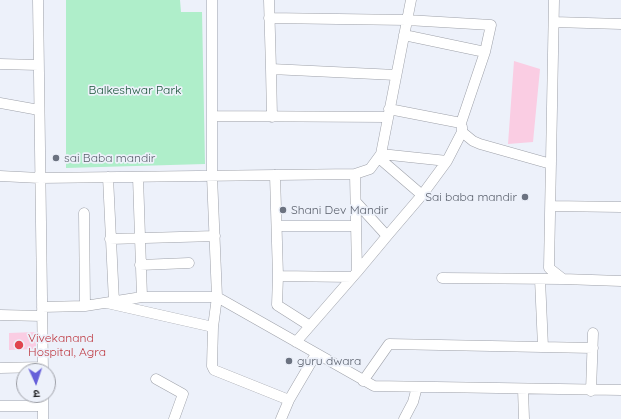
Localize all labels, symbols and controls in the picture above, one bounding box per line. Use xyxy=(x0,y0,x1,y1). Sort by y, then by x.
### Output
park label: Balkeshwar Park xyxy=(89,83,181,97)
place label: sai Baba mandir xyxy=(64,151,155,165)
marker: sai Baba mandir xyxy=(51,153,61,163)
place label: Sai baba mandir xyxy=(425,190,517,204)
marker: Sai baba mandir xyxy=(520,192,530,202)
place label: Shani Dev Mandir xyxy=(291,203,388,217)
marker: Shani Dev Mandir xyxy=(278,205,288,215)
place label: Vivekanand Hospital, Agra xyxy=(28,331,106,359)
marker: Vivekanand Hospital, Agra xyxy=(13,339,25,351)
place label: guru dwara xyxy=(297,354,361,368)
marker: guru dwara xyxy=(284,356,294,366)
north arrow xyxy=(16,363,56,403)
text: उ xyxy=(33,387,40,401)

